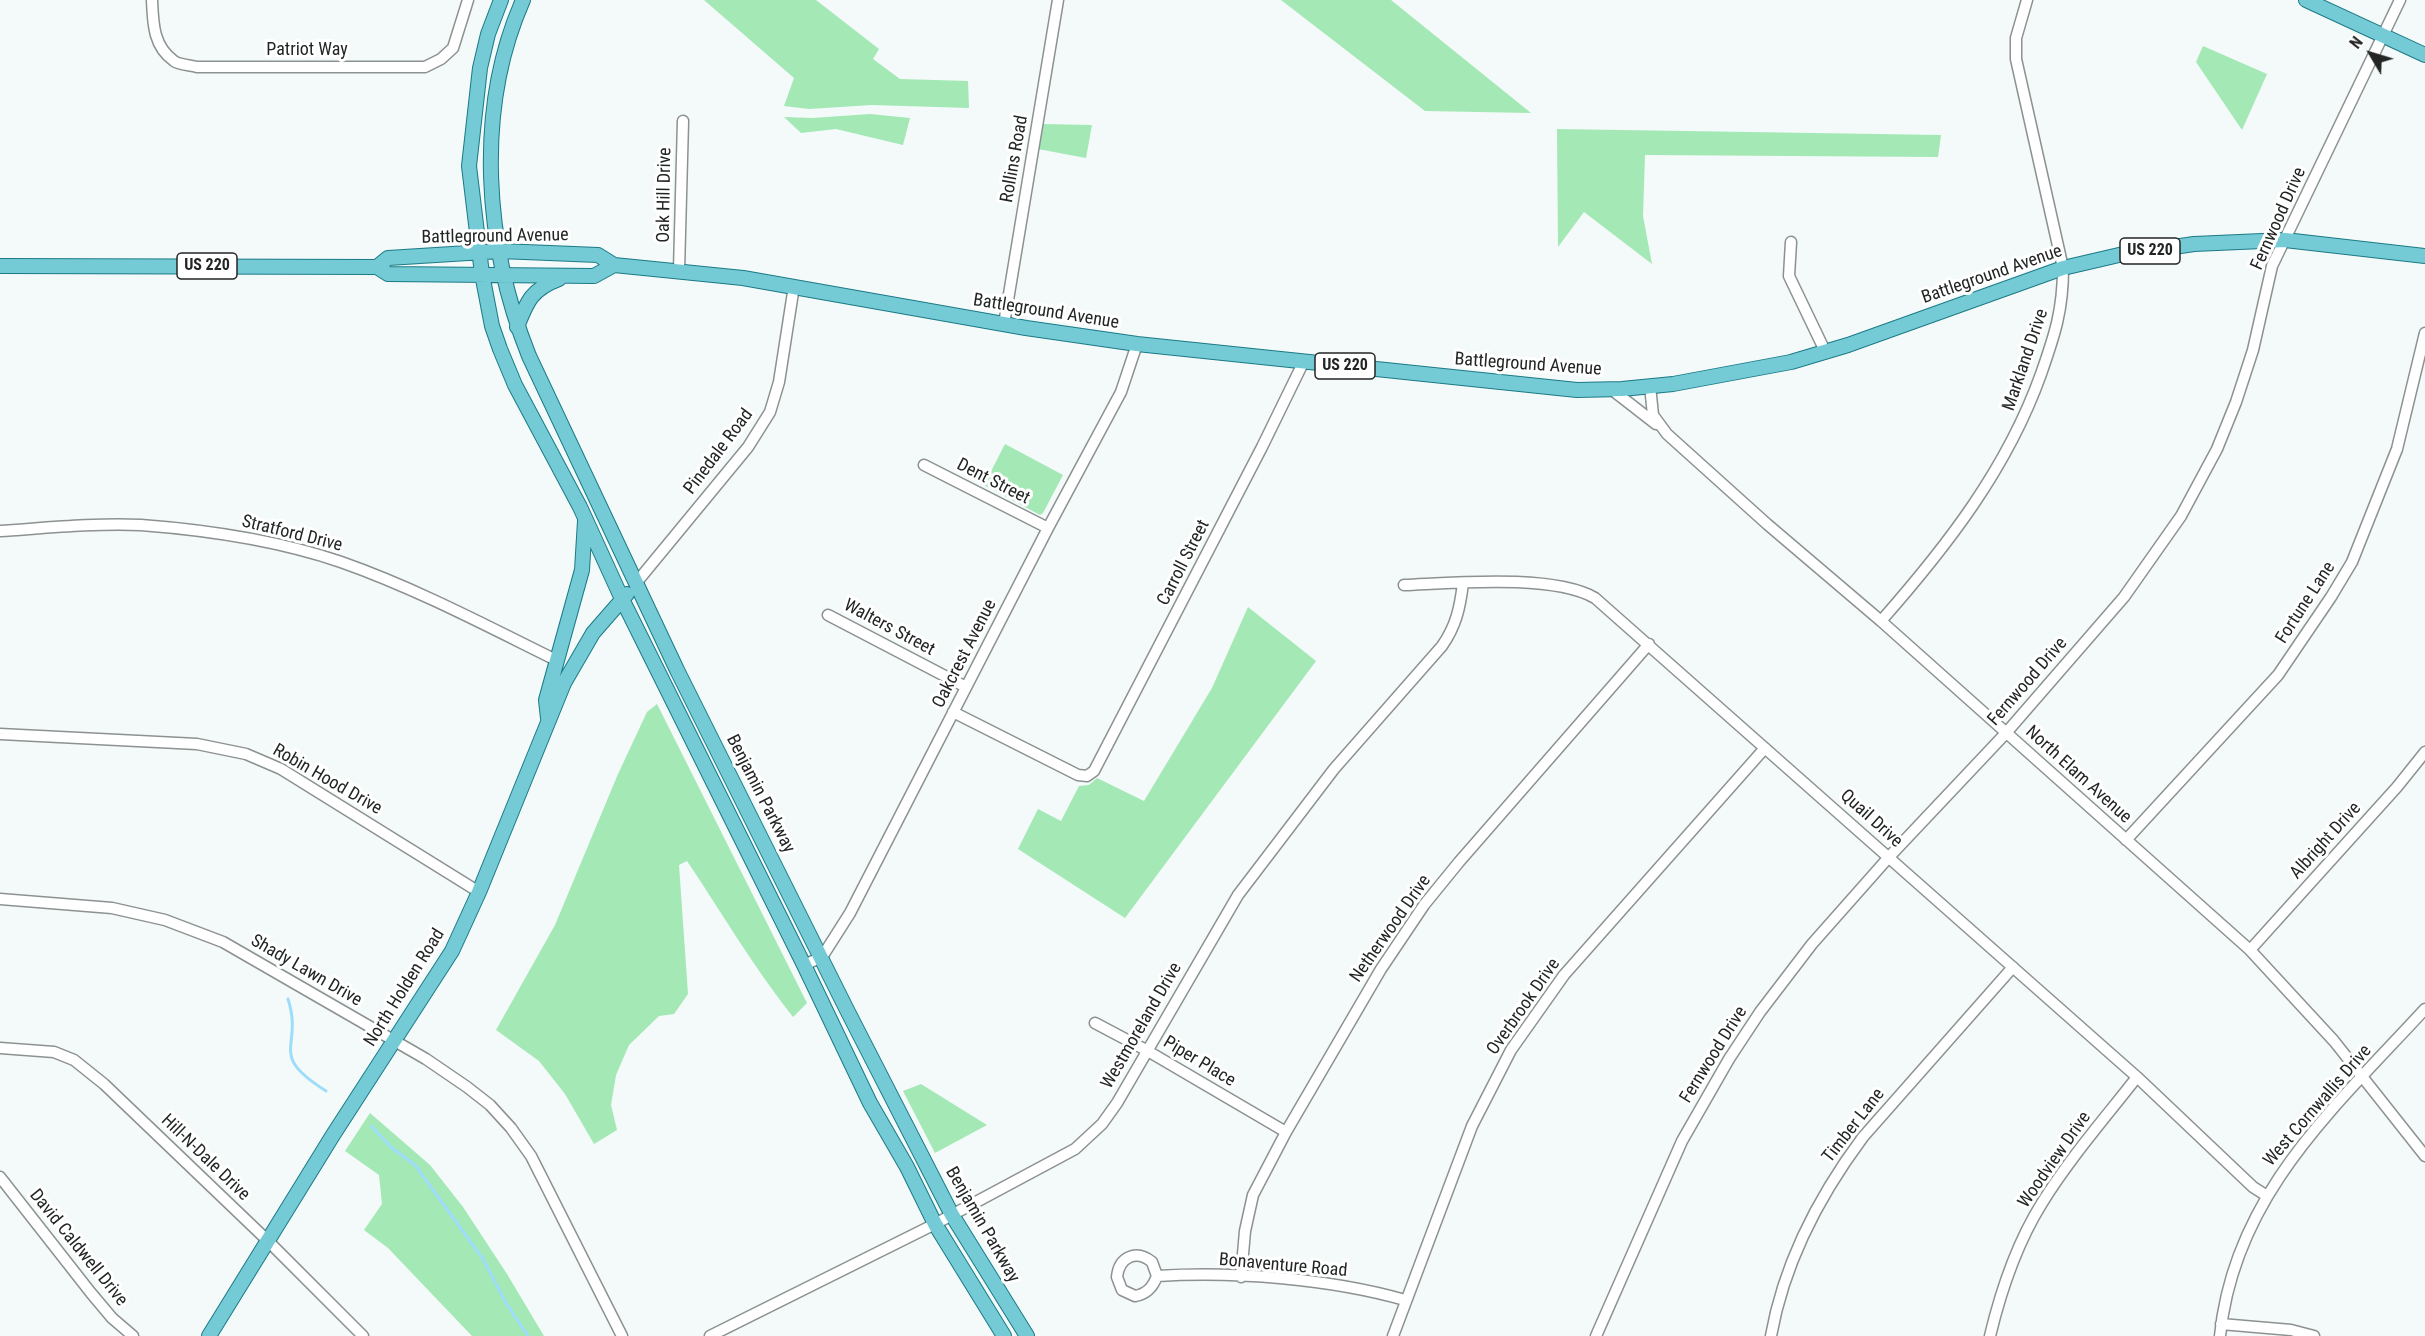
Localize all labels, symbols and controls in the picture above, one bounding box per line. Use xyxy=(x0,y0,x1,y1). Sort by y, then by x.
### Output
north arrow xyxy=(2341,24,2401,84)
text: N xyxy=(2346,33,2367,52)
street label: Patriot Way xyxy=(266,39,348,61)
street label: Rollins Road xyxy=(997,114,1033,204)
street label: Oak Hill Drive xyxy=(653,147,677,243)
street label: Fernwood Drive xyxy=(2247,164,2311,274)
street label: Battleground Avenue xyxy=(421,225,569,249)
road number: US 220 xyxy=(2120,238,2180,264)
street label: Battleground Avenue xyxy=(1919,241,2065,309)
road number: US 220 xyxy=(177,253,237,279)
street label: Battleground Avenue xyxy=(972,290,1120,334)
street label: Markland Drive xyxy=(1998,306,2054,414)
street label: Battleground Avenue xyxy=(1454,349,1602,381)
road number: US 220 xyxy=(1315,353,1375,379)
street label: Pinedale Road xyxy=(680,405,758,499)
street label: Dent Street xyxy=(953,454,1033,510)
street label: Stratford Drive xyxy=(240,511,344,557)
street label: Carroll Street xyxy=(1153,517,1215,609)
street label: Fortune Lane xyxy=(2272,558,2340,648)
street label: Walters Street xyxy=(840,595,938,661)
street label: Oakcrest Avenue xyxy=(928,596,1002,712)
street label: Fernwood Drive xyxy=(1984,633,2072,731)
street label: North Elam Avenue xyxy=(2020,722,2136,828)
street label: Benjamin Parkway xyxy=(721,731,799,857)
street label: Robin Hood Drive xyxy=(268,740,386,820)
street label: Quail Drive xyxy=(1835,785,1907,853)
street label: Albright Drive xyxy=(2286,798,2366,884)
street label: Netherwood Drive xyxy=(1346,871,1436,987)
street label: North Holden Road xyxy=(360,925,450,1051)
street label: Shady Lawn Drive xyxy=(247,930,365,1012)
street label: Overbrook Drive xyxy=(1483,955,1565,1059)
street label: Westmoreland Drive xyxy=(1097,959,1187,1093)
street label: Fernwood Drive xyxy=(1676,1003,1752,1107)
street label: Piper Place xyxy=(1159,1032,1239,1092)
street label: West Cornwallis Drive xyxy=(2259,1041,2377,1171)
street label: Timber Lane xyxy=(1818,1085,1890,1167)
street label: Woodview Drive xyxy=(2014,1108,2096,1212)
street label: Hill-N-Dale Drive xyxy=(156,1110,254,1206)
street label: Benjamin Parkway xyxy=(940,1163,1024,1287)
street label: David Caldwell Drive xyxy=(24,1185,132,1311)
street label: Bonaventure Road xyxy=(1218,1250,1348,1282)

